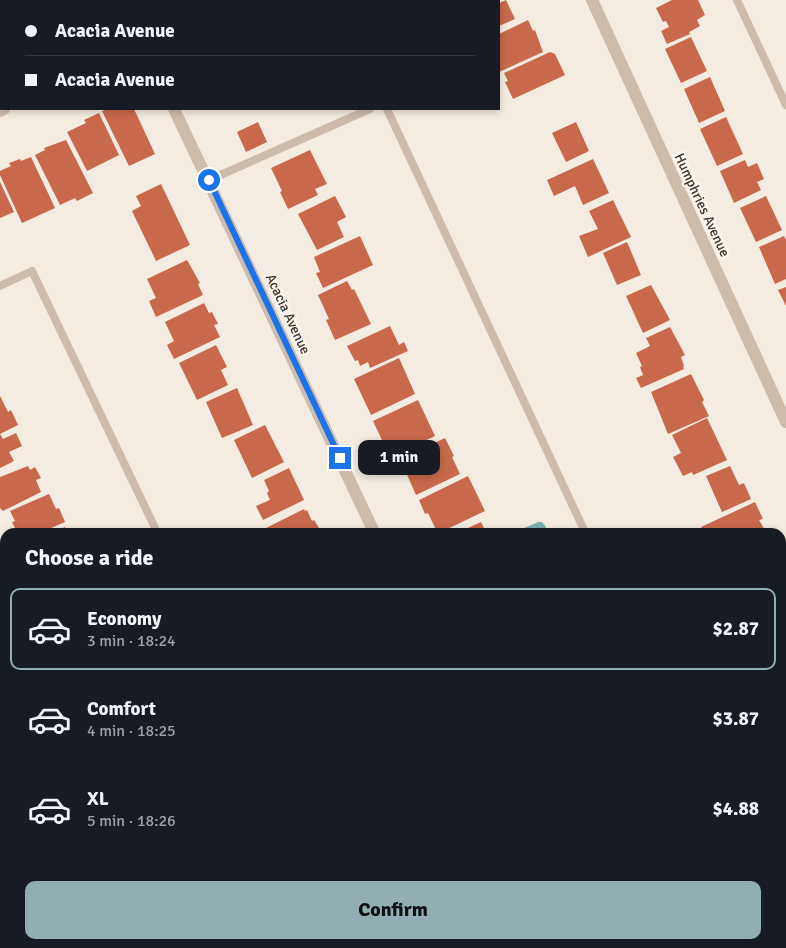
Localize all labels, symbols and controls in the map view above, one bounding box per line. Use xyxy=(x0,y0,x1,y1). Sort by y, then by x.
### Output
text: Acacia Avenue xyxy=(55,19,175,43)
text: Acacia Avenue xyxy=(55,68,175,92)
street label: Humphries Avenue xyxy=(671,150,733,260)
route start xyxy=(198,169,220,191)
street label: Acacia Avenue xyxy=(262,271,314,357)
callout: 1 min xyxy=(358,440,440,476)
route end xyxy=(329,447,351,469)
text: 1 min xyxy=(380,447,418,467)
text: Choose a ride xyxy=(25,544,153,571)
icon: car xyxy=(27,607,72,652)
text: Economy xyxy=(87,607,161,631)
text: $2.87 xyxy=(713,617,759,641)
text: 3 min · 18:24 xyxy=(87,631,176,651)
icon: car xyxy=(27,697,72,742)
text: Comfort xyxy=(87,697,156,721)
text: $3.87 xyxy=(713,707,759,731)
text: 4 min · 18:25 xyxy=(87,721,176,741)
icon: car xyxy=(27,787,72,832)
text: XL xyxy=(87,787,109,811)
text: $4.88 xyxy=(713,797,759,821)
text: 5 min · 18:26 xyxy=(87,811,176,831)
button: Confirm xyxy=(25,881,761,939)

